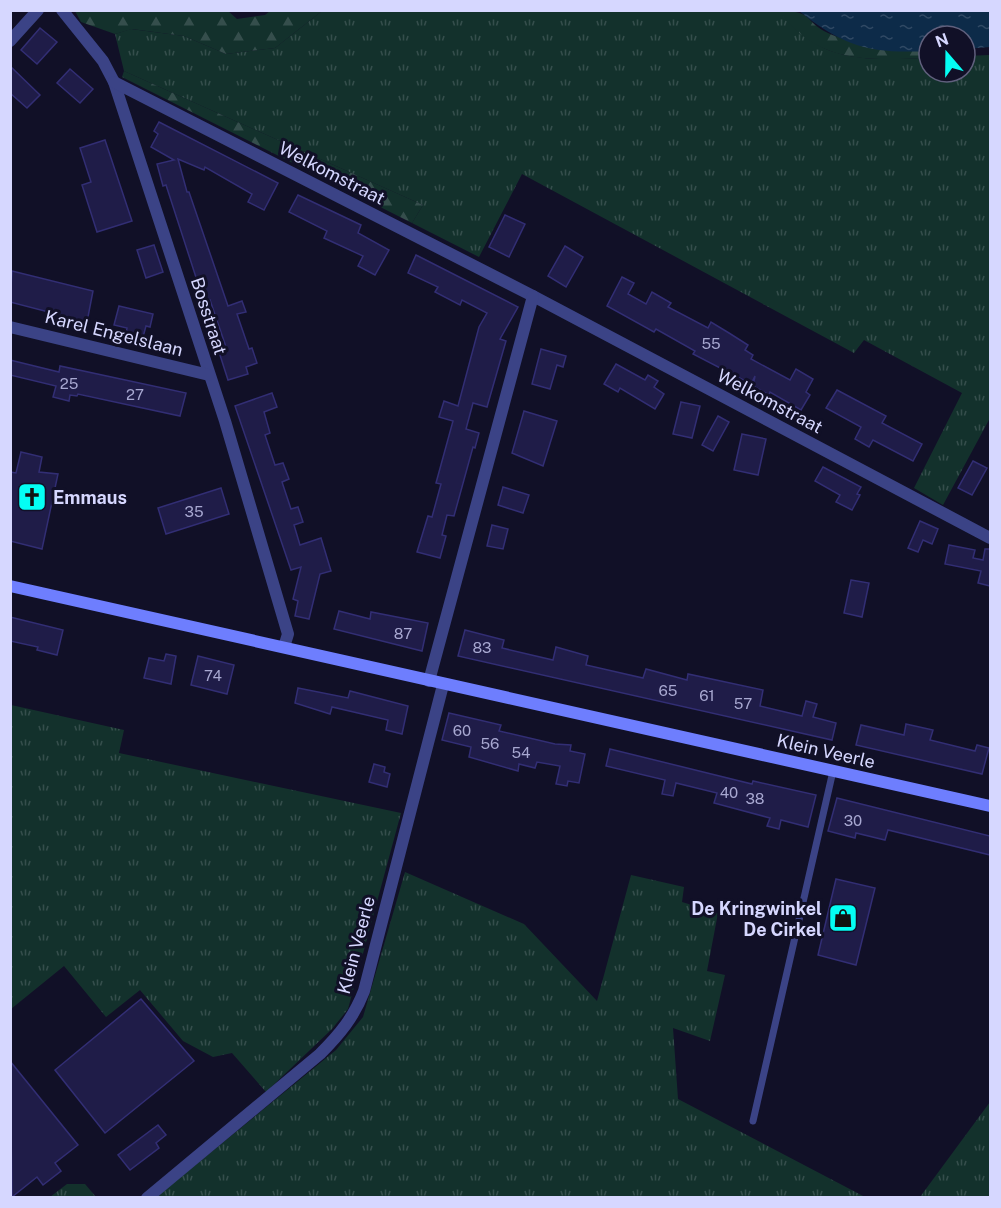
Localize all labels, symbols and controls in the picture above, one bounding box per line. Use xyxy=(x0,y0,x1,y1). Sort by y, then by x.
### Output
north arrow xyxy=(917,24,977,84)
text: N xyxy=(933,29,951,51)
street label: Welkomstraat xyxy=(275,137,389,209)
street label: Bosstraat xyxy=(187,275,231,357)
street label: Karel Engelslaan xyxy=(43,306,185,360)
house number: 55 xyxy=(701,335,721,352)
street label: Welkomstraat xyxy=(714,364,826,438)
house number: 25 xyxy=(60,375,78,392)
house number: 27 xyxy=(126,386,144,403)
church icon: Emmaus xyxy=(16,481,48,513)
place label: Emmaus xyxy=(53,487,127,508)
house number: 35 xyxy=(184,503,204,520)
house number: 87 xyxy=(394,625,412,642)
house number: 83 xyxy=(472,639,492,656)
house number: 74 xyxy=(204,667,222,684)
house number: 65 xyxy=(659,682,677,699)
house number: 61 xyxy=(699,687,715,704)
house number: 57 xyxy=(734,695,752,712)
house number: 60 xyxy=(453,722,471,739)
street label: Klein Veerle xyxy=(775,729,877,773)
house number: 56 xyxy=(481,735,499,752)
house number: 54 xyxy=(511,744,531,761)
house number: 40 xyxy=(720,784,738,801)
house number: 38 xyxy=(745,790,765,807)
house number: 30 xyxy=(844,812,862,829)
street label: Klein Veerle xyxy=(333,894,379,996)
place label: De Kringwinkel De Cirkel xyxy=(691,898,822,940)
shop icon: De Kringwinkel De Cirkel xyxy=(827,902,859,934)

